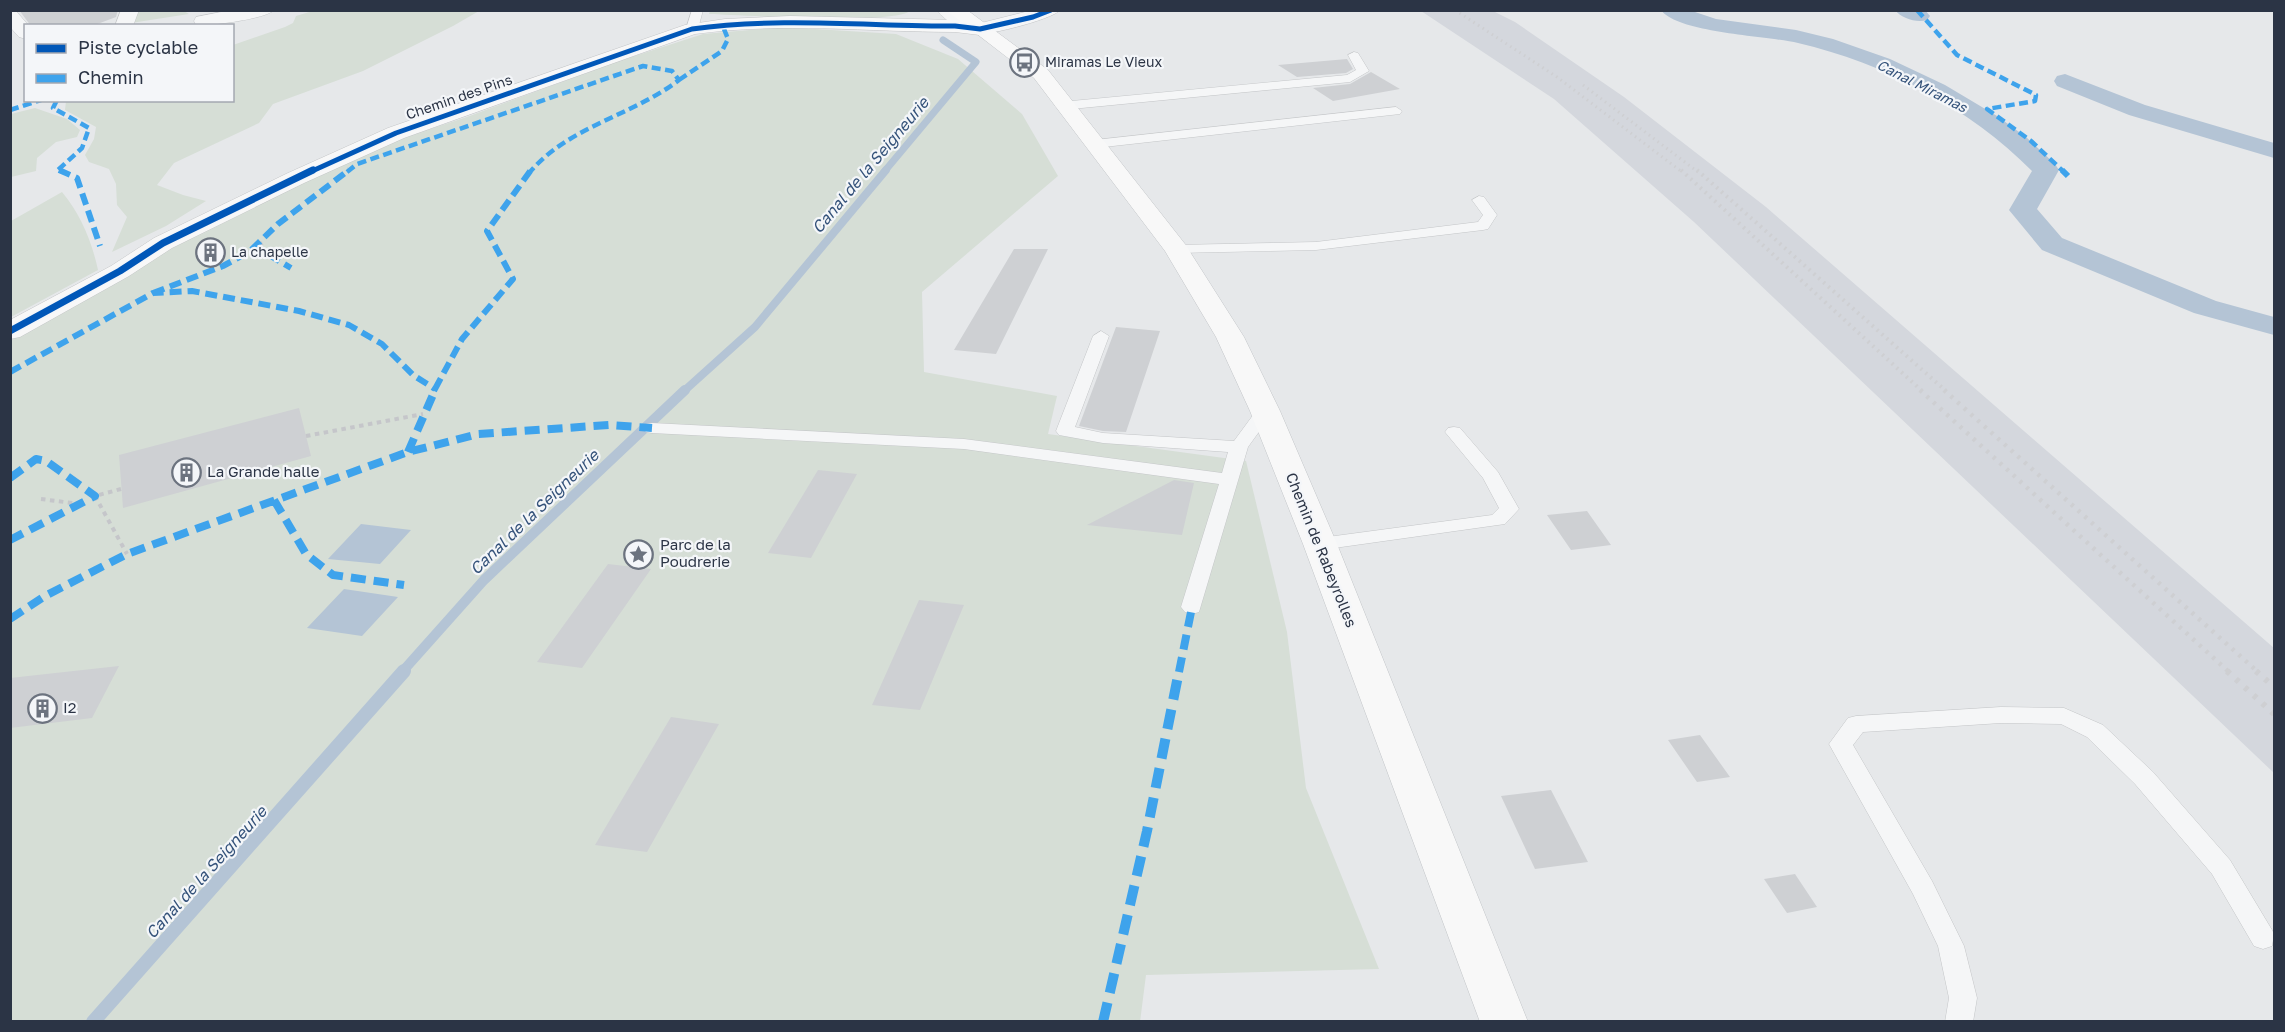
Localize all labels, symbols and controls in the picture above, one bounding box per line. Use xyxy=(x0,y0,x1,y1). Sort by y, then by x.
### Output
legend xyxy=(24,24,234,102)
text: Piste cyclable xyxy=(78,36,198,58)
bus stop icon: Miramas Le Vieux xyxy=(1008,46,1040,78)
place label: Miramas Le Vieux xyxy=(1045,53,1162,70)
water label: Canal Miramas xyxy=(1874,56,1971,116)
text: Chemin xyxy=(78,66,144,88)
street label: Chemin des Pins xyxy=(404,70,514,123)
water label: Canal de la Seigneurie xyxy=(807,92,934,237)
building icon: La chapelle xyxy=(194,236,226,268)
place label: La chapelle xyxy=(231,243,308,260)
water label: Canal de la Seigneurie xyxy=(465,444,604,579)
building icon: La Grande halle xyxy=(170,456,202,488)
place label: La Grande halle xyxy=(207,462,320,480)
street label: Chemin de Rabeyrolles xyxy=(1283,470,1361,630)
place label: Parc de la Poudrerie xyxy=(660,535,731,570)
place icon: Parc de la Poudrerie xyxy=(623,538,655,570)
building icon: I2 xyxy=(26,692,58,724)
place label: I2 xyxy=(63,698,76,716)
water label: Canal de la Seigneurie xyxy=(141,800,272,942)

